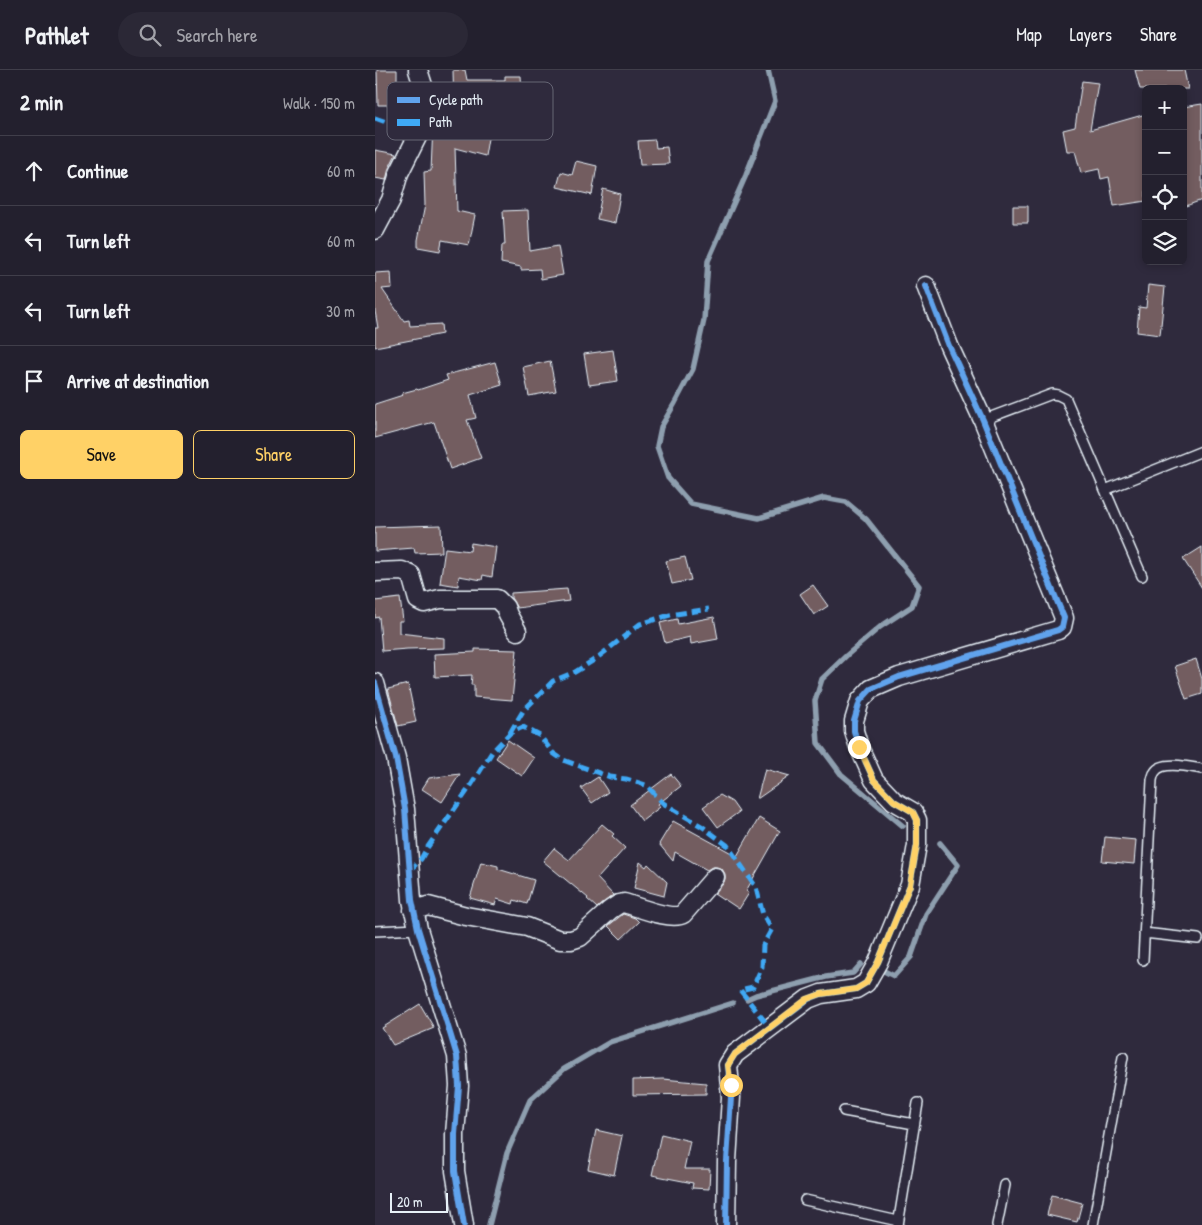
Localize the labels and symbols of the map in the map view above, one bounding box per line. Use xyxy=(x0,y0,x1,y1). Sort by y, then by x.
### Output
legend xyxy=(387,82,553,140)
text: Cycle path xyxy=(429,90,483,110)
text: Path xyxy=(429,112,452,131)
route end xyxy=(848,736,871,759)
route start xyxy=(720,1074,743,1097)
scale bar xyxy=(390,1190,447,1213)

